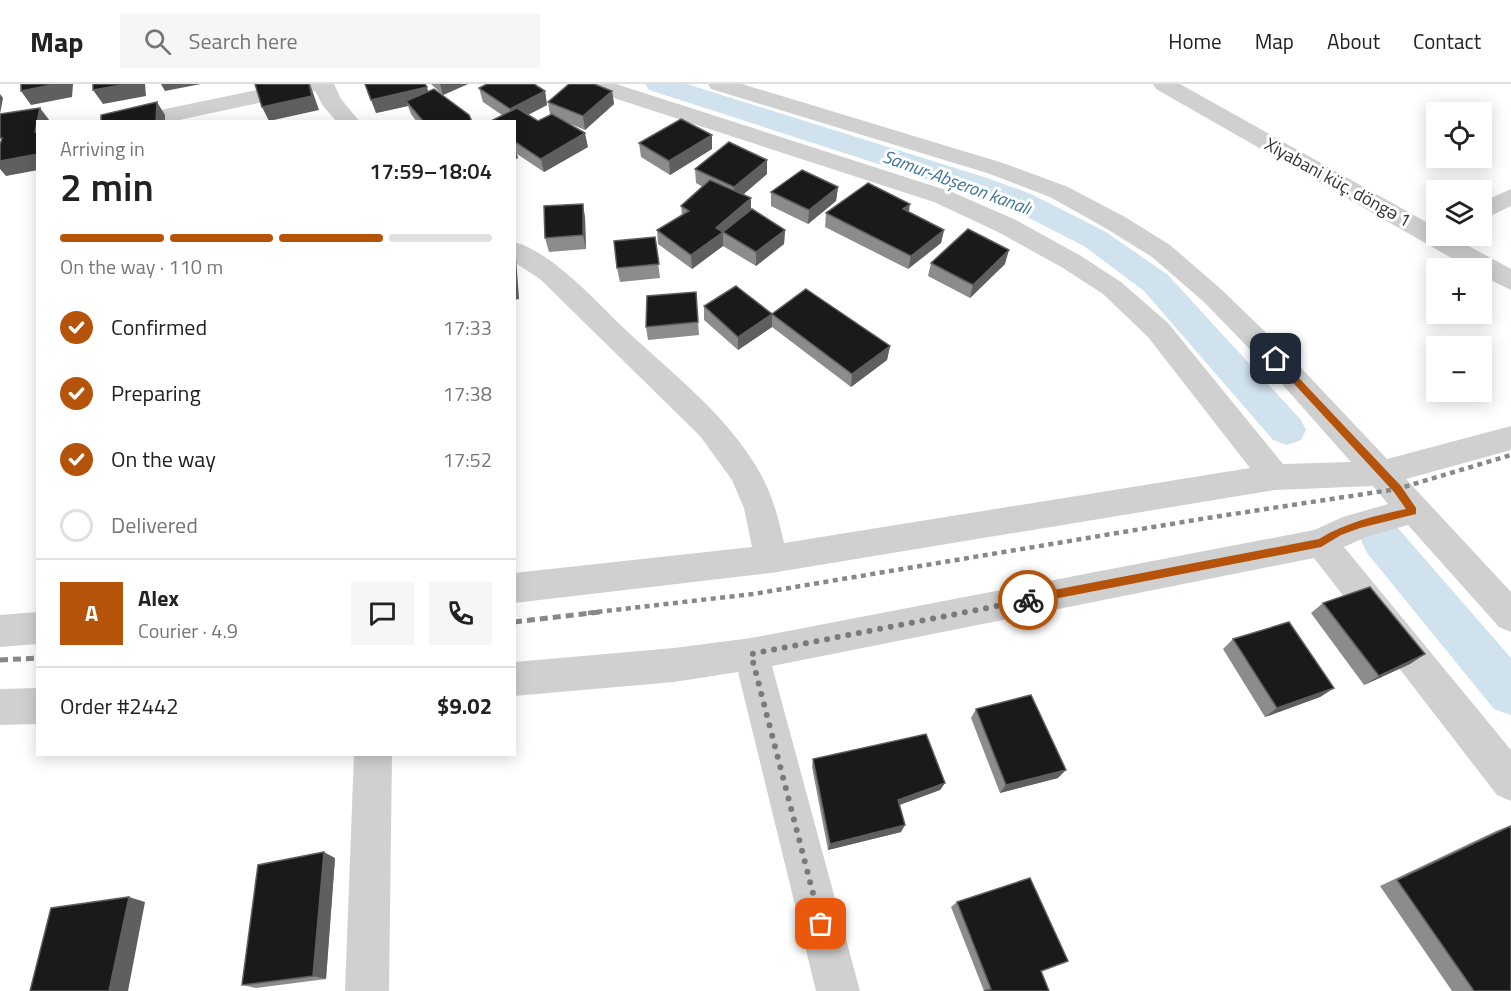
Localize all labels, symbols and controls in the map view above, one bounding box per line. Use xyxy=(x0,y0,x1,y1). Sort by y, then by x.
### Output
search box xyxy=(120,14,540,68)
text: Map xyxy=(30,20,84,63)
text: Search here xyxy=(189,24,298,58)
icon: search xyxy=(141,25,174,58)
text: Home xyxy=(1168,25,1222,57)
text: Map xyxy=(1255,25,1294,57)
text: About xyxy=(1327,25,1380,57)
text: Contact xyxy=(1413,25,1481,57)
map controls xyxy=(1426,102,1492,402)
button: locate xyxy=(1426,102,1492,168)
street label: Xiyabani küç. döngə 1 xyxy=(1260,131,1416,233)
text: Arriving in xyxy=(60,133,145,164)
water label: Samur-Abşeron kanalı xyxy=(879,143,1036,222)
text: 17:59–18:04 xyxy=(369,154,492,188)
text: 2 min xyxy=(60,157,154,216)
button: layers xyxy=(1426,180,1492,246)
text: On the way · 110 m xyxy=(60,251,223,282)
button: + xyxy=(1426,258,1492,324)
text: Confirmed xyxy=(111,310,207,344)
icon: check xyxy=(60,311,93,344)
text: 17:33 xyxy=(443,312,492,343)
pin xyxy=(1250,333,1301,384)
button: − xyxy=(1426,336,1492,402)
icon: home xyxy=(1259,342,1292,375)
text: Preparing xyxy=(111,376,201,410)
icon: check xyxy=(60,377,93,410)
text: 17:38 xyxy=(443,378,492,409)
text: On the way xyxy=(111,442,216,476)
icon: check xyxy=(60,443,93,476)
text: 17:52 xyxy=(443,444,492,475)
text: Delivered xyxy=(111,508,198,542)
courier xyxy=(998,570,1058,630)
text: Alex xyxy=(138,581,179,615)
button: chat xyxy=(351,582,414,645)
button: phone xyxy=(429,582,492,645)
icon: bike xyxy=(1012,584,1045,617)
text: A xyxy=(85,596,98,630)
text: Courier · 4.9 xyxy=(138,615,238,646)
text: Order #2442 xyxy=(60,689,179,723)
text: $9.02 xyxy=(437,689,492,723)
pin xyxy=(795,898,846,949)
icon: bag xyxy=(804,907,837,940)

